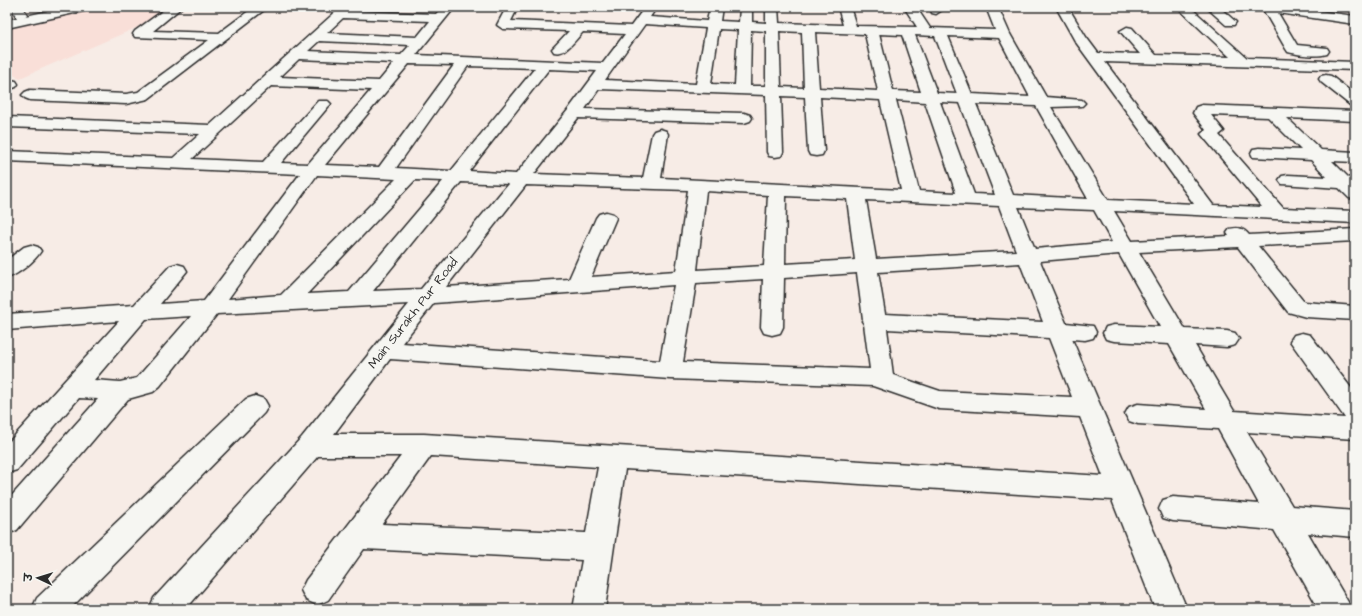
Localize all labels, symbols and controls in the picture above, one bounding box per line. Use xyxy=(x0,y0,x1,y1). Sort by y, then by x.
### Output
street label: Main Surakh Pur Road xyxy=(364,253,462,372)
north arrow xyxy=(18,558,58,598)
text: उ xyxy=(21,571,36,583)

